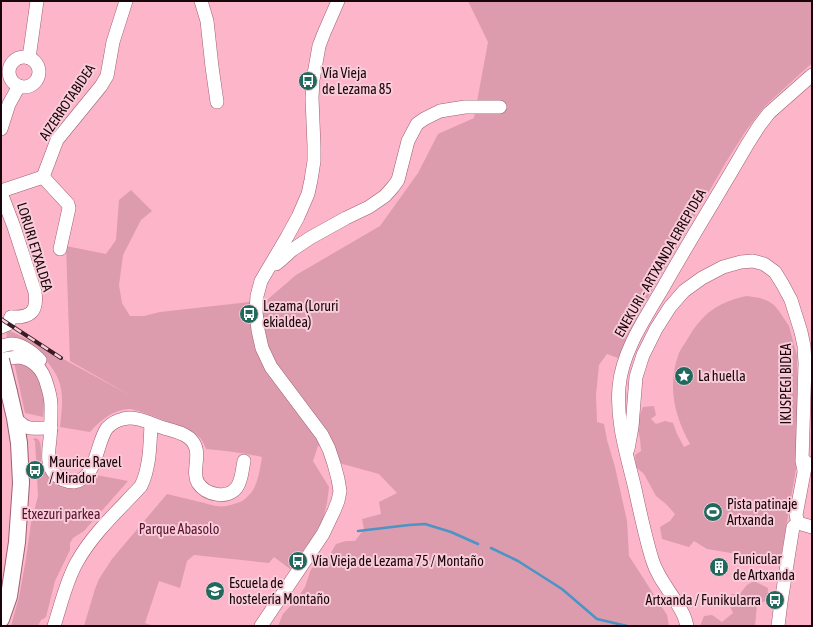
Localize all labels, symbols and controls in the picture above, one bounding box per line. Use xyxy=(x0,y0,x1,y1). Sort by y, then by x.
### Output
street label: AIZERROTABIDEA xyxy=(36,61,98,143)
place label: Vía Vieja de Lezama 85 xyxy=(322,65,392,97)
bus stop icon: Vía Vieja de Lezama 85 xyxy=(297,70,319,92)
street label: ENEKURI - ARTXANDA ERREPIDEA xyxy=(611,186,709,340)
street label: LORURI ETXALDEA xyxy=(14,200,56,294)
place label: Lezama (Loruri ekialdea) xyxy=(263,298,338,330)
bus stop icon: Lezama (Loruri ekialdea) xyxy=(238,303,260,325)
street label: IKUSPEGI BIDEA xyxy=(778,343,794,425)
place icon: La huella xyxy=(673,365,695,387)
place label: La huella xyxy=(698,368,746,384)
place label: Maurice Ravel / Mirador xyxy=(49,454,122,486)
bus stop icon: Maurice Ravel / Mirador xyxy=(24,459,46,481)
place label: Pista patinaje Artxanda xyxy=(727,496,797,528)
sports icon: Pista patinaje Artxanda xyxy=(702,501,724,523)
park label: Etxezuri parkea xyxy=(22,506,100,522)
park label: Parque Abasolo xyxy=(139,521,219,537)
bus stop icon: Vía Vieja de Lezama 75 / Montaño xyxy=(287,550,309,572)
place label: Funicular de Artxanda xyxy=(733,551,795,583)
place label: Vía Vieja de Lezama 75 / Montaño xyxy=(312,553,484,569)
building icon: Funicular de Artxanda xyxy=(708,556,730,578)
place label: Escuela de hostelería Montaño xyxy=(229,575,330,607)
school or university icon: Escuela de hostelería Montaño xyxy=(204,580,226,602)
bus stop icon: Artxanda / Funikularra xyxy=(764,589,786,611)
place label: Artxanda / Funikularra xyxy=(646,592,761,608)

